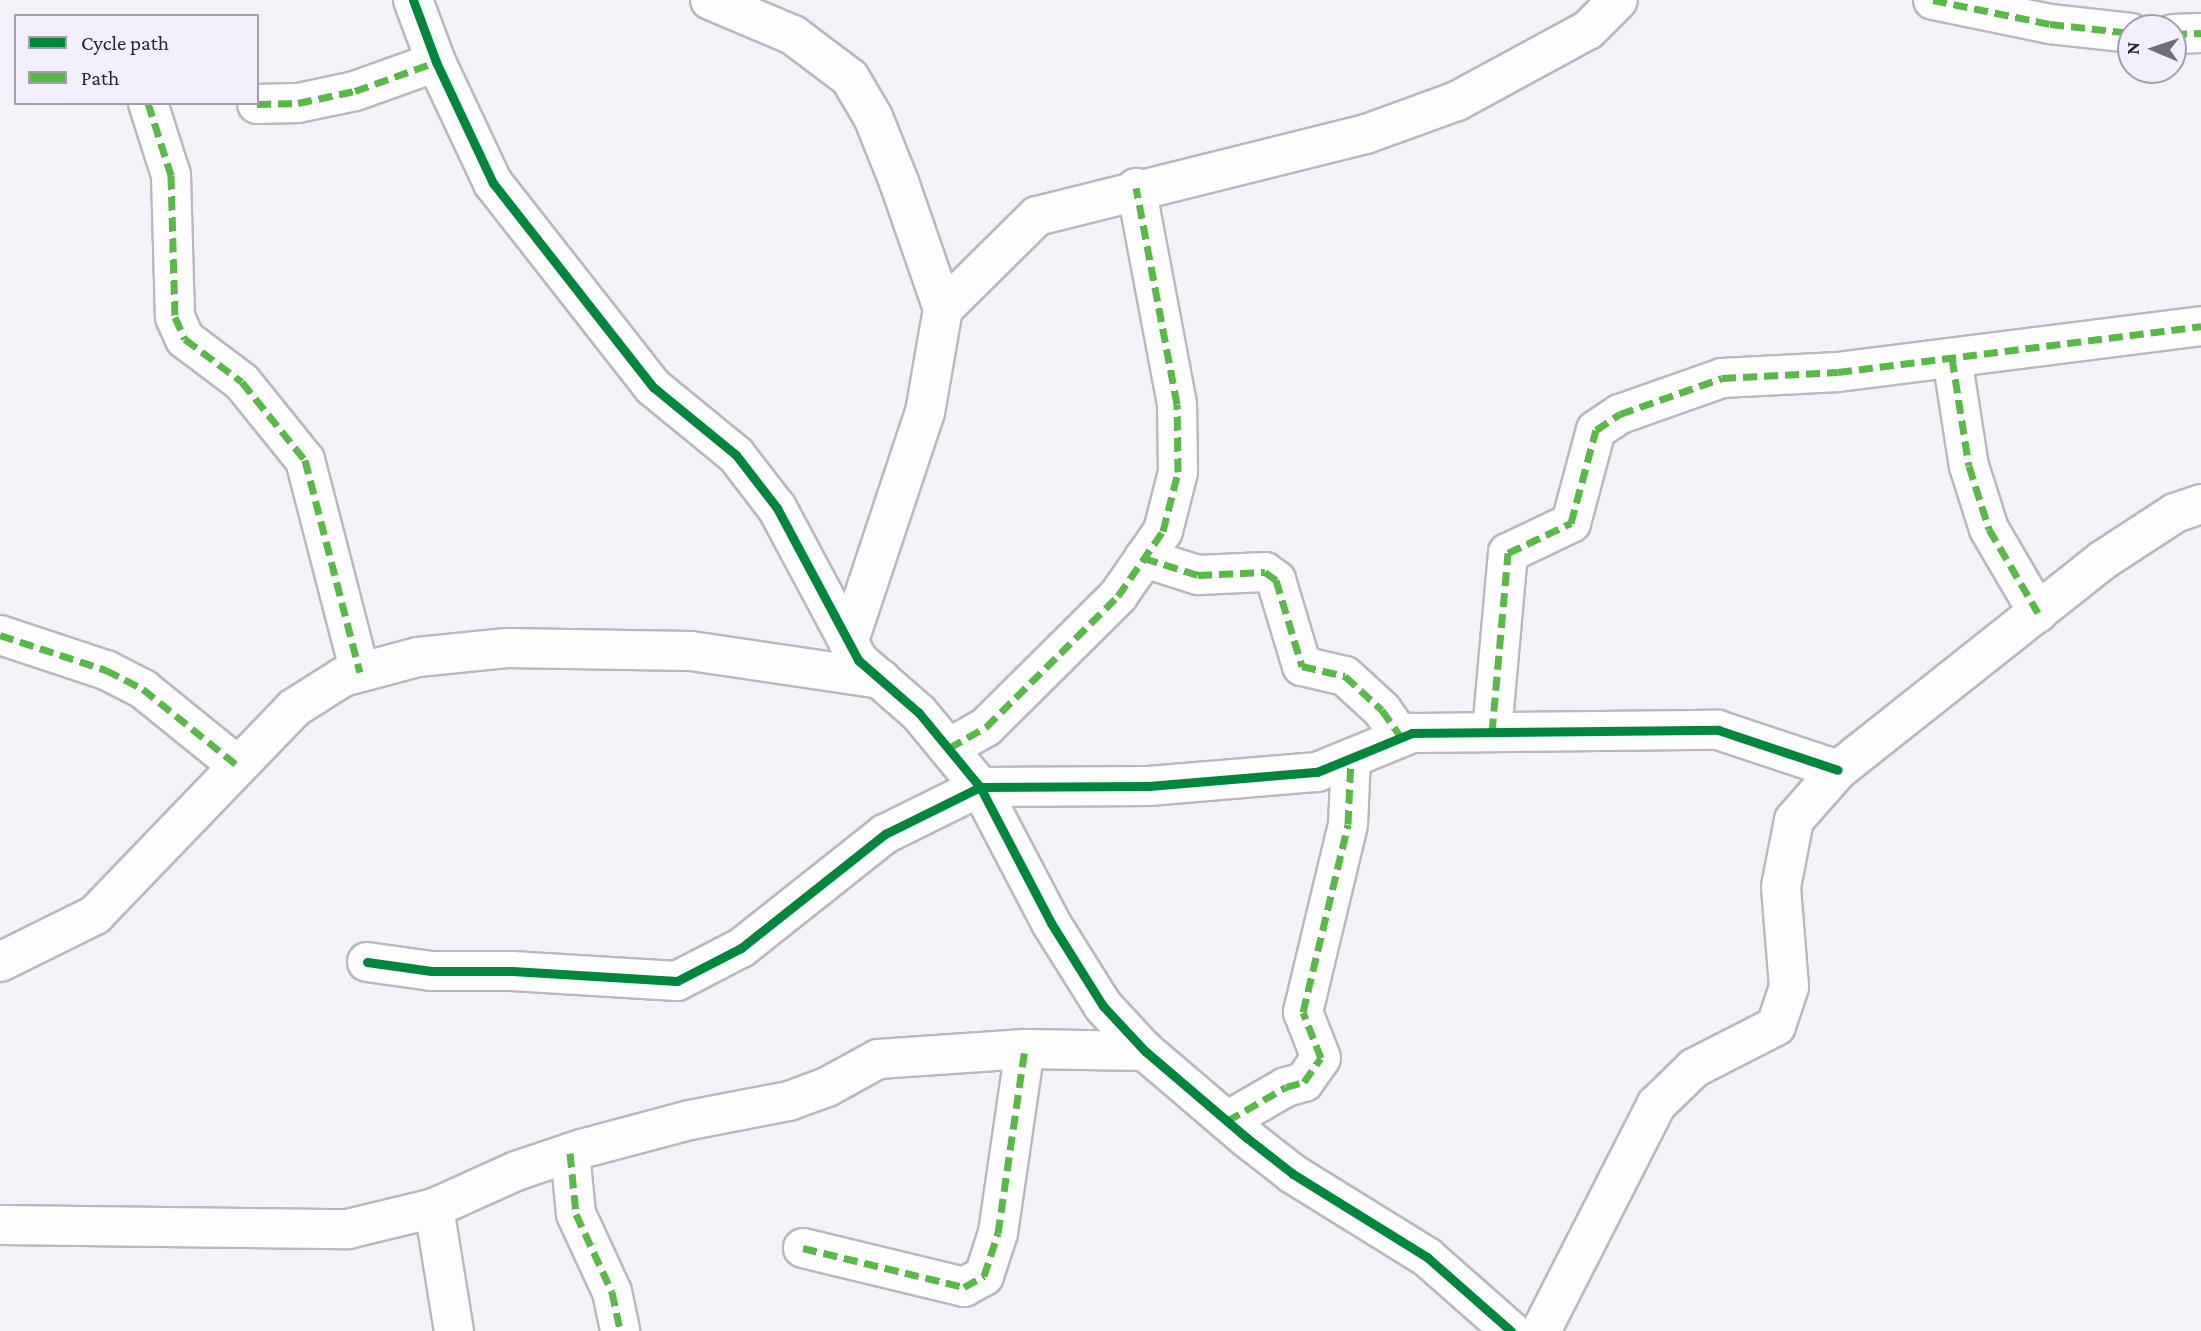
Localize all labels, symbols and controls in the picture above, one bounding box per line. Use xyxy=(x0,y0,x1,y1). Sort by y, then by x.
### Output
legend xyxy=(14,14,259,105)
north arrow xyxy=(2117,14,2187,84)
text: Cycle path xyxy=(81,31,169,55)
text: N xyxy=(2122,41,2143,55)
text: Path xyxy=(81,66,119,90)

